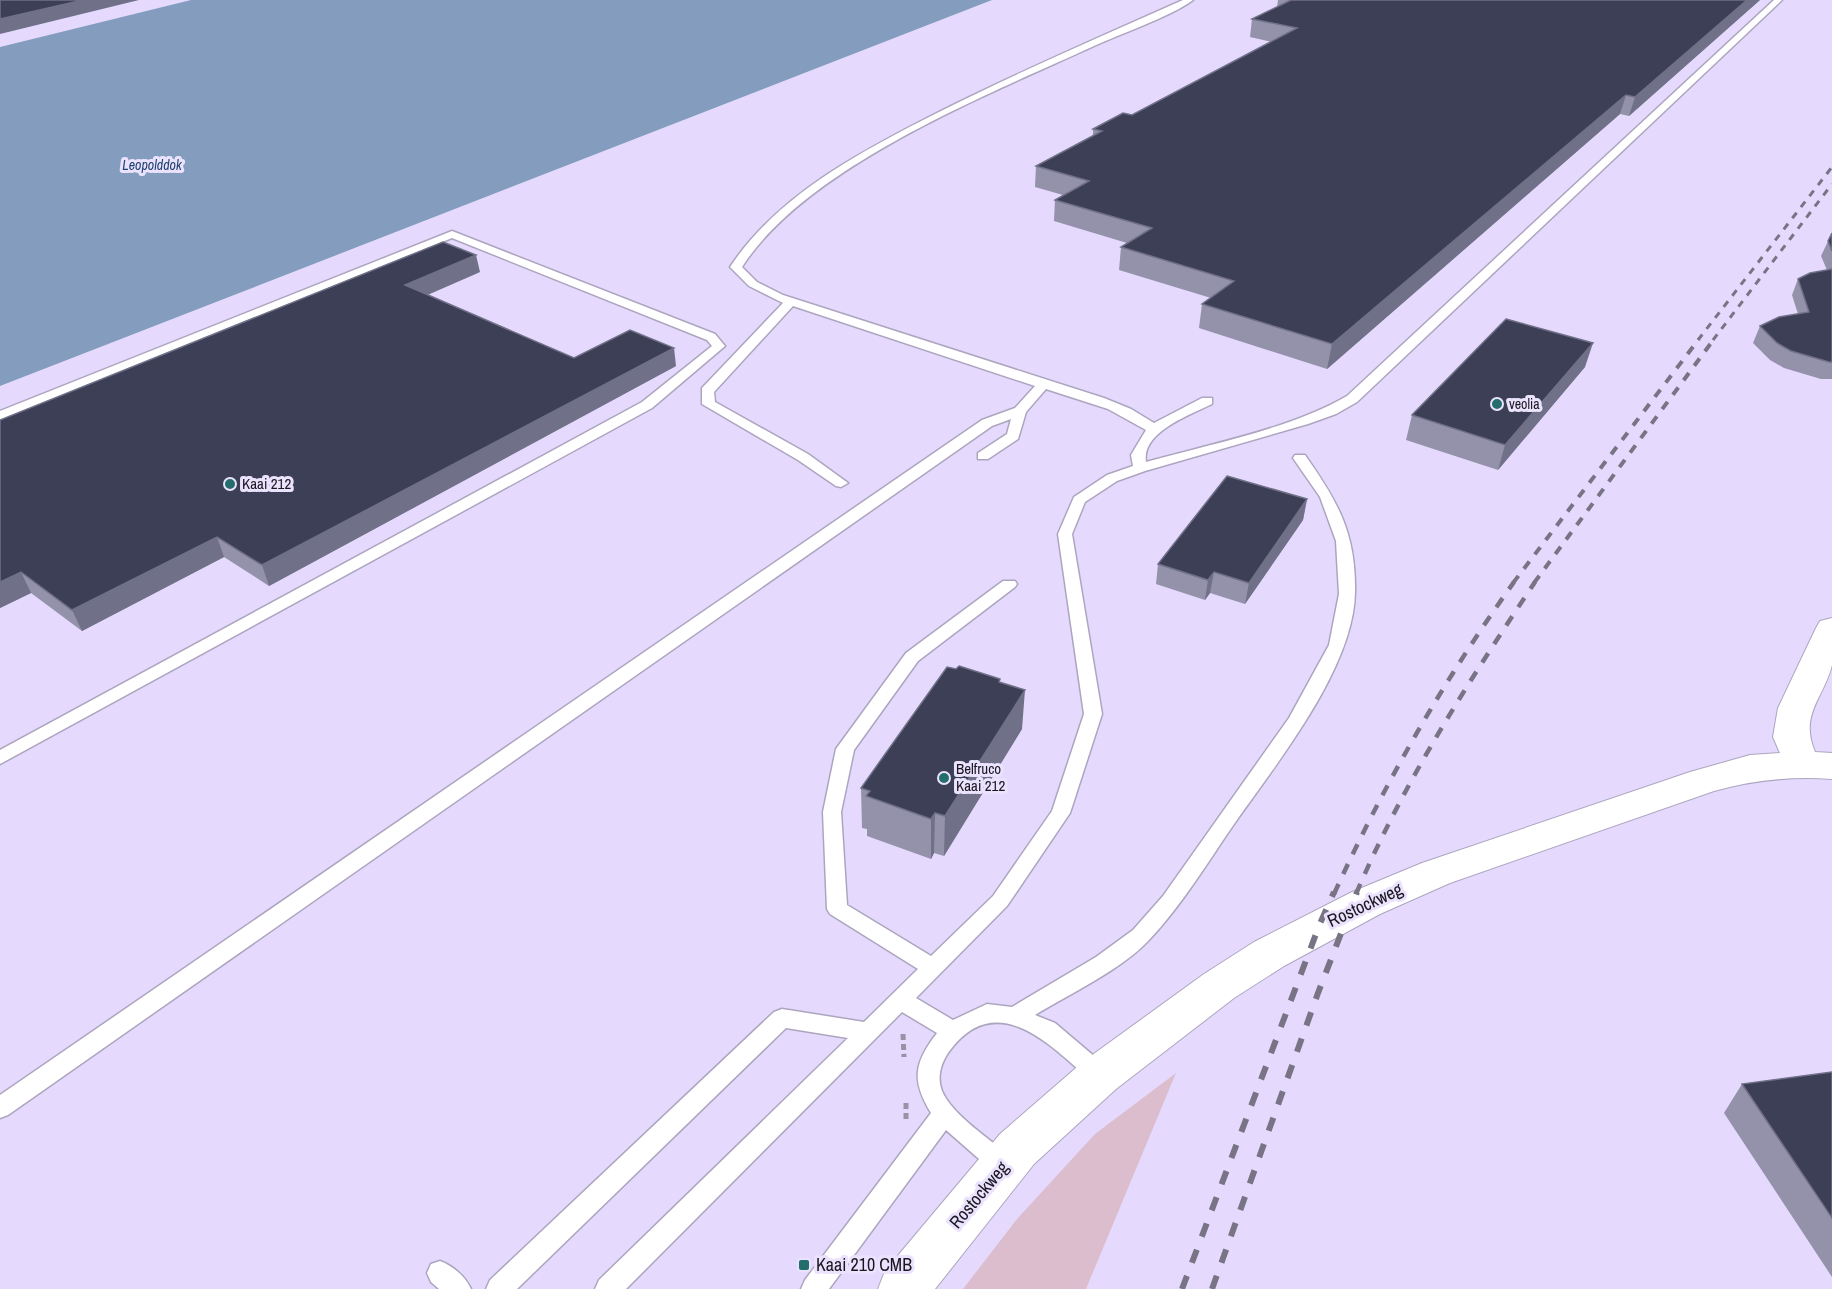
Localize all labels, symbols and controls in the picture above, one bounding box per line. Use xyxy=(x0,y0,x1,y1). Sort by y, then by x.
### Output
water label: Leopolddok xyxy=(122,156,183,174)
place label: veolia xyxy=(1509,395,1540,413)
marker: veolia xyxy=(1490,397,1504,411)
place label: Kaai 212 xyxy=(242,473,291,494)
marker: Kaai 212 xyxy=(223,477,237,491)
place label: Belfruco Kaai 212 xyxy=(956,758,1005,796)
marker: Belfruco Kaai 212 xyxy=(937,771,951,785)
street label: Rostockweg xyxy=(1323,876,1407,933)
street label: Rostockweg xyxy=(943,1155,1015,1234)
place label: Kaai 210 CMB xyxy=(816,1252,912,1277)
marker: Kaai 210 CMB xyxy=(797,1258,811,1272)

